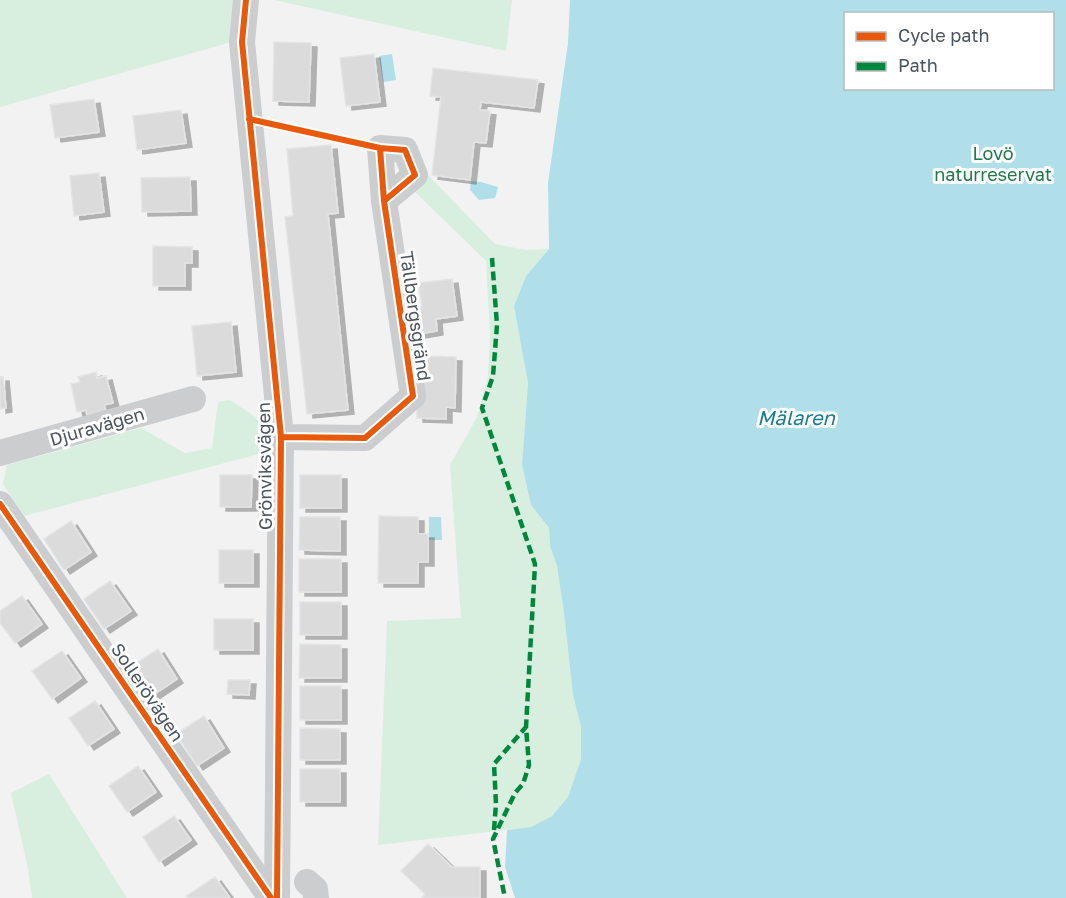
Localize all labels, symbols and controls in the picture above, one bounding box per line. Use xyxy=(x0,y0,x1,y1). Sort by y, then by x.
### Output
legend xyxy=(844,12,1054,90)
text: Cycle path xyxy=(898,24,990,46)
text: Path xyxy=(898,54,938,76)
park label: Lovö naturreservat xyxy=(934,142,1052,185)
street label: Tällbergsgränd xyxy=(396,250,436,382)
street label: Djuravägen xyxy=(47,402,147,450)
street label: Grönviksvägen xyxy=(252,402,276,530)
water label: Mälaren xyxy=(757,405,836,429)
street label: Sollerövägen xyxy=(107,639,189,745)

